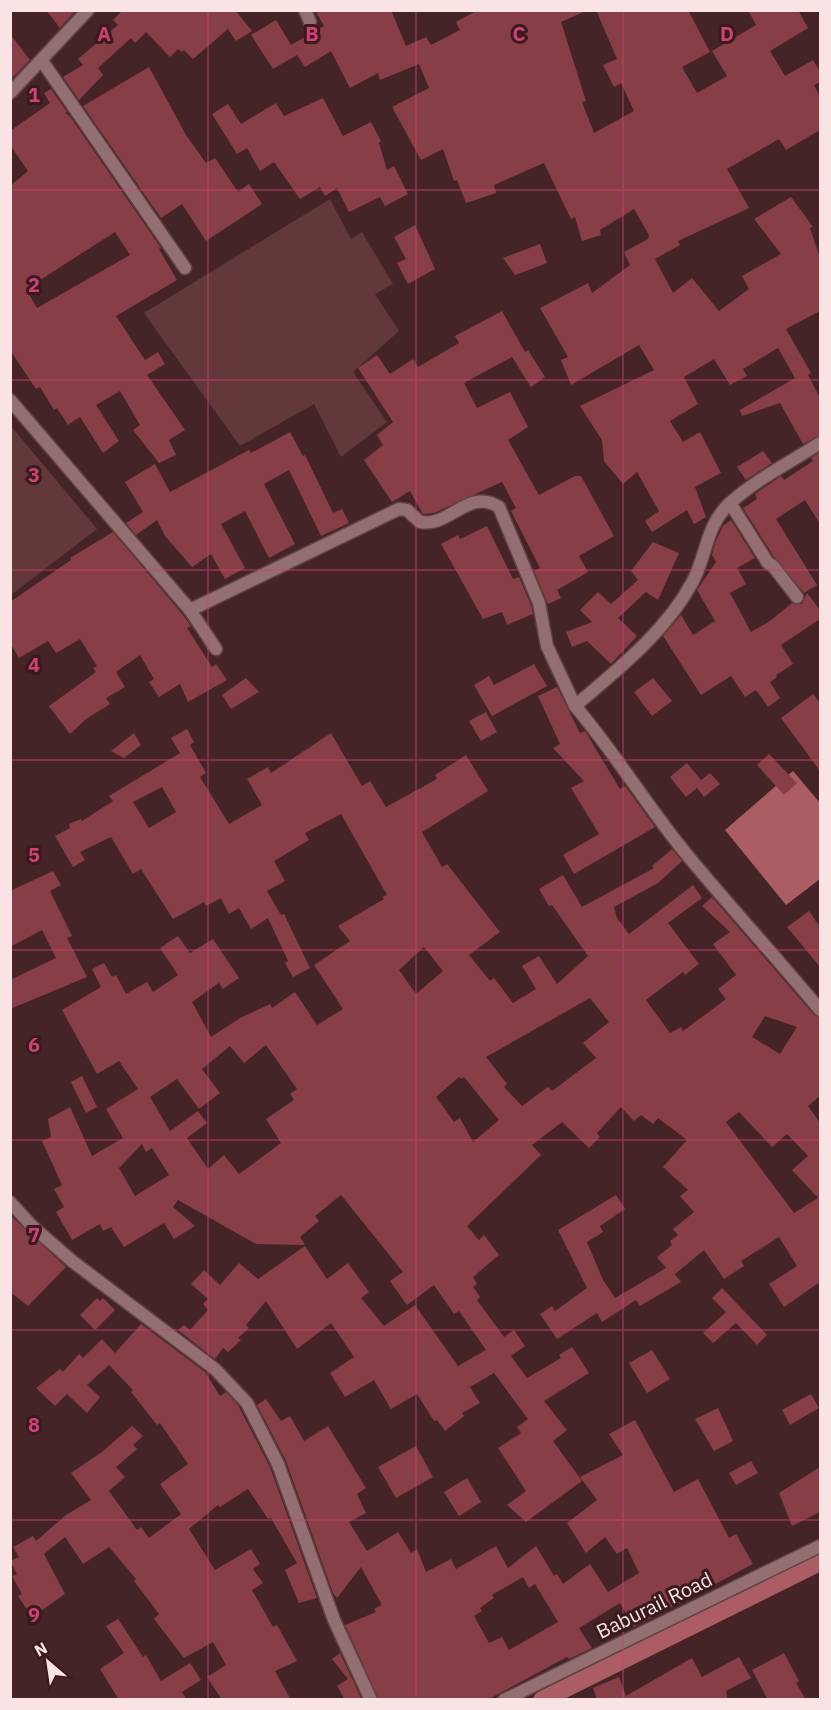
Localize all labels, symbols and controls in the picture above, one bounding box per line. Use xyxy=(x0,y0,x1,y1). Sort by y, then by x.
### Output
text: A xyxy=(97,20,111,47)
text: B xyxy=(305,20,319,47)
text: C xyxy=(512,20,526,47)
text: D xyxy=(720,20,734,47)
text: 1 xyxy=(28,81,40,108)
text: 2 xyxy=(28,271,40,298)
text: 3 xyxy=(28,461,40,488)
text: 4 xyxy=(28,651,40,678)
text: 5 xyxy=(28,841,40,868)
text: 6 xyxy=(28,1031,40,1058)
text: 7 xyxy=(28,1221,40,1248)
text: 8 xyxy=(28,1411,40,1438)
street label: Baburail Road xyxy=(592,1565,716,1645)
text: 9 xyxy=(28,1601,40,1628)
north arrow xyxy=(18,1632,78,1692)
text: N xyxy=(31,1637,51,1660)

